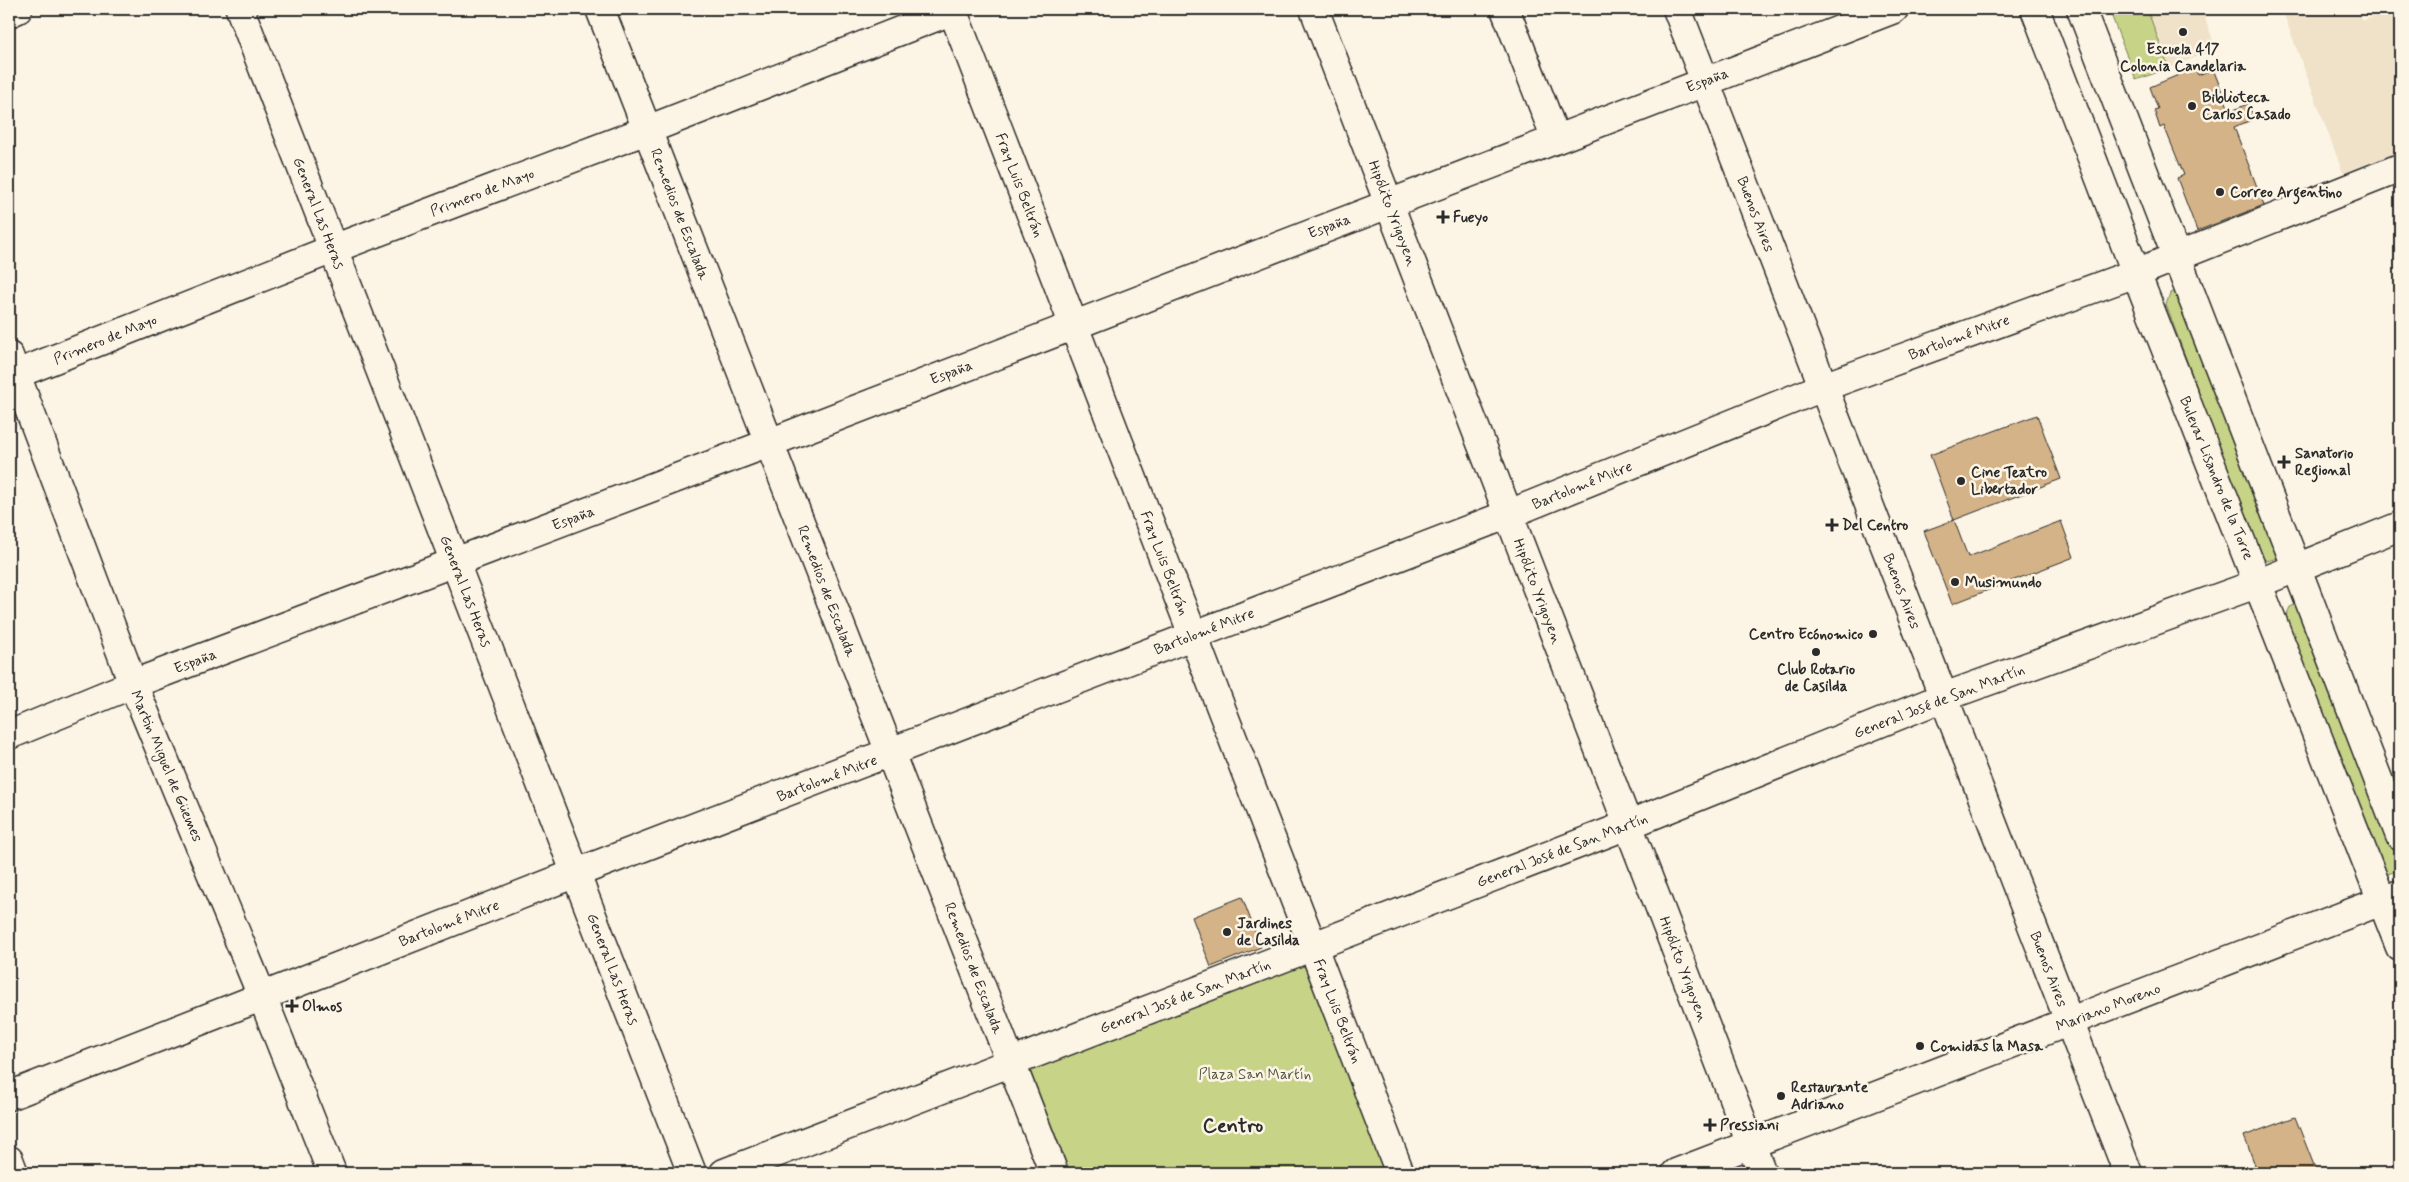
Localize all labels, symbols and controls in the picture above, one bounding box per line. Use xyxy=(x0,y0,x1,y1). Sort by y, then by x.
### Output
marker: Escuela 417 Colonia Candelaria xyxy=(2177,26,2189,38)
place label: Escuela 417 Colonia Candelaria xyxy=(2120,40,2247,77)
street label: España xyxy=(1683,64,1732,98)
place label: Biblioteca Carlos Casado xyxy=(2202,88,2291,125)
marker: Biblioteca Carlos Casado xyxy=(2186,100,2198,112)
street label: Fray Luis Beltrán xyxy=(990,130,1048,240)
street label: Remedios de Escalada xyxy=(645,146,714,284)
street label: General Las Heras xyxy=(287,154,349,272)
street label: Hipólito Yrigoyen xyxy=(1363,158,1421,269)
street label: Primero de Mayo xyxy=(427,164,537,222)
street label: Buenos Aires xyxy=(1731,174,1779,255)
place label: Correo Argentino xyxy=(2230,183,2343,205)
marker: Correo Argentino xyxy=(2214,186,2226,198)
place label: Fueyo xyxy=(1453,208,1488,228)
street label: España xyxy=(1305,210,1354,244)
marker: Fueyo xyxy=(1437,211,1449,223)
street label: Primero de Mayo xyxy=(51,310,160,370)
street label: Bartolomé Mitre xyxy=(1906,310,2013,366)
street label: España xyxy=(927,356,976,390)
street label: Bulevar Lisandro de la Torre xyxy=(2174,394,2258,563)
place label: Sanatorio Regional xyxy=(2295,444,2353,483)
marker: Sanatorio Regional xyxy=(2277,455,2291,469)
street label: Bartolomé Mitre xyxy=(1529,457,1636,515)
place label: Cine Teatro Libertador xyxy=(1971,463,2047,500)
marker: Cine Teatro Libertador xyxy=(1955,475,1967,487)
street label: España xyxy=(549,502,598,536)
street label: Fray Luis Beltrán xyxy=(1135,508,1193,618)
place label: Del Centro xyxy=(1842,516,1908,536)
marker: Del Centro xyxy=(1826,519,1838,531)
street label: Remedios de Escalada xyxy=(792,523,861,661)
street label: General Las Heras xyxy=(434,532,496,650)
street label: Hipólito Yrigoyen xyxy=(1508,536,1566,647)
street label: Buenos Aires xyxy=(1877,551,1925,632)
place label: Musimundo xyxy=(1965,573,2042,593)
marker: Musimundo xyxy=(1949,576,1961,588)
street label: Bartolomé Mitre xyxy=(1151,603,1258,660)
place label: Centro Ecónomico xyxy=(1749,625,1863,645)
marker: Centro Ecónomico xyxy=(1867,628,1879,640)
street label: España xyxy=(171,645,220,679)
marker: Club Rotario de Casilda xyxy=(1810,646,1822,658)
place label: Club Rotario de Casilda xyxy=(1777,660,1855,697)
street label: General José de San Martín xyxy=(1851,660,2028,744)
street label: Martin Miguel de Güemes xyxy=(124,688,207,846)
street label: Bartolomé Mitre xyxy=(774,750,881,807)
street label: General José de San Martín xyxy=(1474,809,1651,893)
street label: Bartolomé Mitre xyxy=(396,895,503,952)
street label: Remedios de Escalada xyxy=(939,900,1008,1038)
street label: General Las Heras xyxy=(581,910,643,1028)
place label: Jardines de Casilda xyxy=(1237,914,1300,951)
street label: Hipólito Yrigoyen xyxy=(1654,914,1712,1025)
marker: Jardines de Casilda xyxy=(1221,926,1233,938)
street label: Buenos Aires xyxy=(2024,929,2072,1010)
street label: General José de San Martín xyxy=(1097,955,1274,1039)
street label: Fray Luis Beltrán xyxy=(1308,956,1366,1066)
street label: Mariano Moreno xyxy=(2053,979,2164,1037)
place label: Olmos xyxy=(302,997,342,1017)
marker: Olmos xyxy=(286,1000,298,1012)
place label: Comidas la Masa xyxy=(1930,1037,2044,1057)
marker: Comidas la Masa xyxy=(1914,1040,1926,1052)
park label: Plaza San Martín xyxy=(1199,1065,1311,1085)
place label: Restaurante Adriano xyxy=(1791,1078,1869,1115)
marker: Restaurante Adriano xyxy=(1775,1090,1787,1102)
district label: Centro xyxy=(1203,1113,1263,1140)
place label: Pressiani xyxy=(1720,1116,1779,1136)
marker: Pressiani xyxy=(1704,1119,1716,1131)

